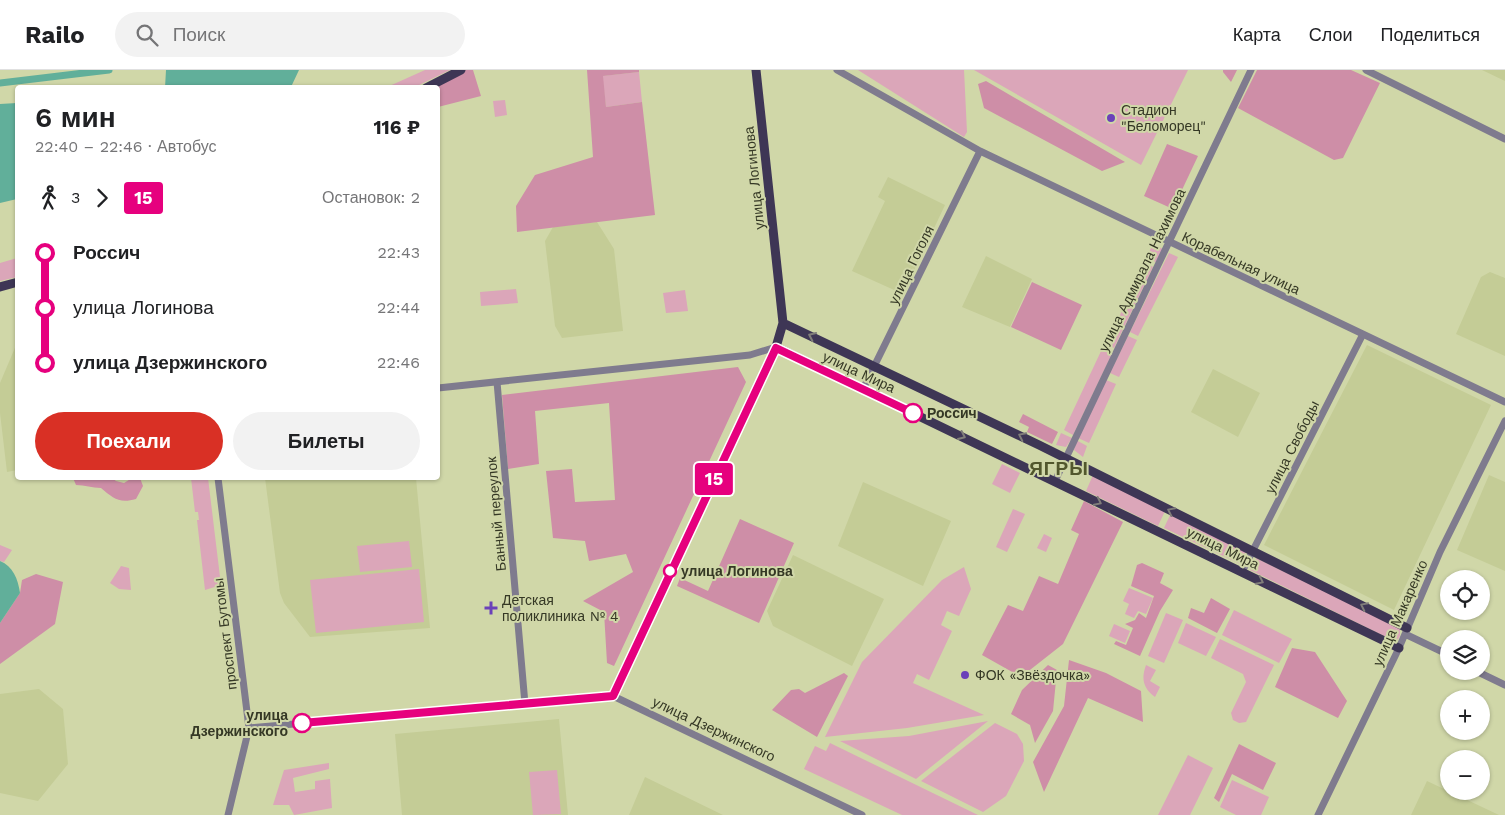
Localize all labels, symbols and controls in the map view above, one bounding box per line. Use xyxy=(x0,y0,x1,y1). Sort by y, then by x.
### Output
search box xyxy=(115,12,465,57)
text: Railo xyxy=(25,21,85,49)
icon: search xyxy=(133,21,161,49)
text: Поиск xyxy=(173,23,225,46)
text: Карта xyxy=(1233,24,1281,45)
text: Слои xyxy=(1309,24,1353,45)
text: Поделиться xyxy=(1381,24,1480,45)
text: 6 мин xyxy=(35,101,116,134)
place label: Стадион "Беломорец" xyxy=(1121,102,1206,134)
marker: Стадион "Беломорец" xyxy=(1105,112,1117,124)
text: 116 ₽ xyxy=(373,116,420,139)
street label: улица Логинова xyxy=(741,125,767,230)
text: 22:40 – 22:46 · Автобус xyxy=(35,137,217,156)
icon: walk xyxy=(35,184,63,212)
icon: forward xyxy=(88,184,116,212)
street label: улица Адмирала Нахимова xyxy=(1095,186,1189,354)
text: 15 xyxy=(134,187,153,208)
text: 3 xyxy=(71,188,80,207)
text: Остановок: 2 xyxy=(322,188,420,207)
street label: улица Гоголя xyxy=(885,223,937,307)
street label: Корабельная улица xyxy=(1179,229,1303,297)
text: Россич xyxy=(73,241,140,264)
text: 22:43 xyxy=(378,243,420,262)
text: улица Логинова xyxy=(73,296,214,319)
text: 22:44 xyxy=(377,298,420,317)
one-way arrow xyxy=(808,332,817,343)
street label: улица Мира xyxy=(820,348,898,396)
text: улица Дзержинского xyxy=(73,351,267,374)
text: 22:46 xyxy=(377,353,420,372)
street label: улица Свободы xyxy=(1262,398,1322,496)
marker: Россич xyxy=(903,403,923,423)
place label: Россич xyxy=(927,405,977,421)
button: Поехали xyxy=(35,412,223,470)
button: Билеты xyxy=(233,412,420,470)
one-way arrow xyxy=(957,430,966,440)
one-way arrow xyxy=(1018,432,1027,442)
street label: Банный переулок xyxy=(483,455,509,572)
district label: ЯГРЫ xyxy=(1029,457,1089,480)
line badge: 15 xyxy=(692,463,736,495)
text: 15 xyxy=(705,468,723,489)
one-way arrow xyxy=(1093,496,1102,506)
one-way arrow xyxy=(1167,507,1176,517)
street label: улица Мира xyxy=(1184,524,1262,572)
street label: улица Макаренко xyxy=(1369,557,1431,669)
place label: улица Логинова xyxy=(681,563,793,579)
marker: улица Логинова xyxy=(663,564,677,578)
map controls xyxy=(1440,570,1490,800)
button: locate xyxy=(1440,570,1490,620)
one-way arrow xyxy=(1255,575,1264,585)
street label: проспект Бутомы xyxy=(210,577,240,691)
place label: Детская поликлиника № 4 xyxy=(502,592,619,624)
marker: Детская поликлиника № 4 xyxy=(484,601,498,615)
one-way arrow xyxy=(1360,602,1369,613)
button: layers xyxy=(1440,630,1490,680)
place label: ФОК «Звёздочка» xyxy=(975,667,1090,683)
marker: ФОК «Звёздочка» xyxy=(959,669,971,681)
button: + xyxy=(1440,690,1490,740)
street label: улица Дзержинского xyxy=(650,694,778,765)
place label: улица Дзержинского xyxy=(190,707,288,739)
marker: улица Дзержинского xyxy=(292,713,312,733)
button: − xyxy=(1440,750,1490,800)

